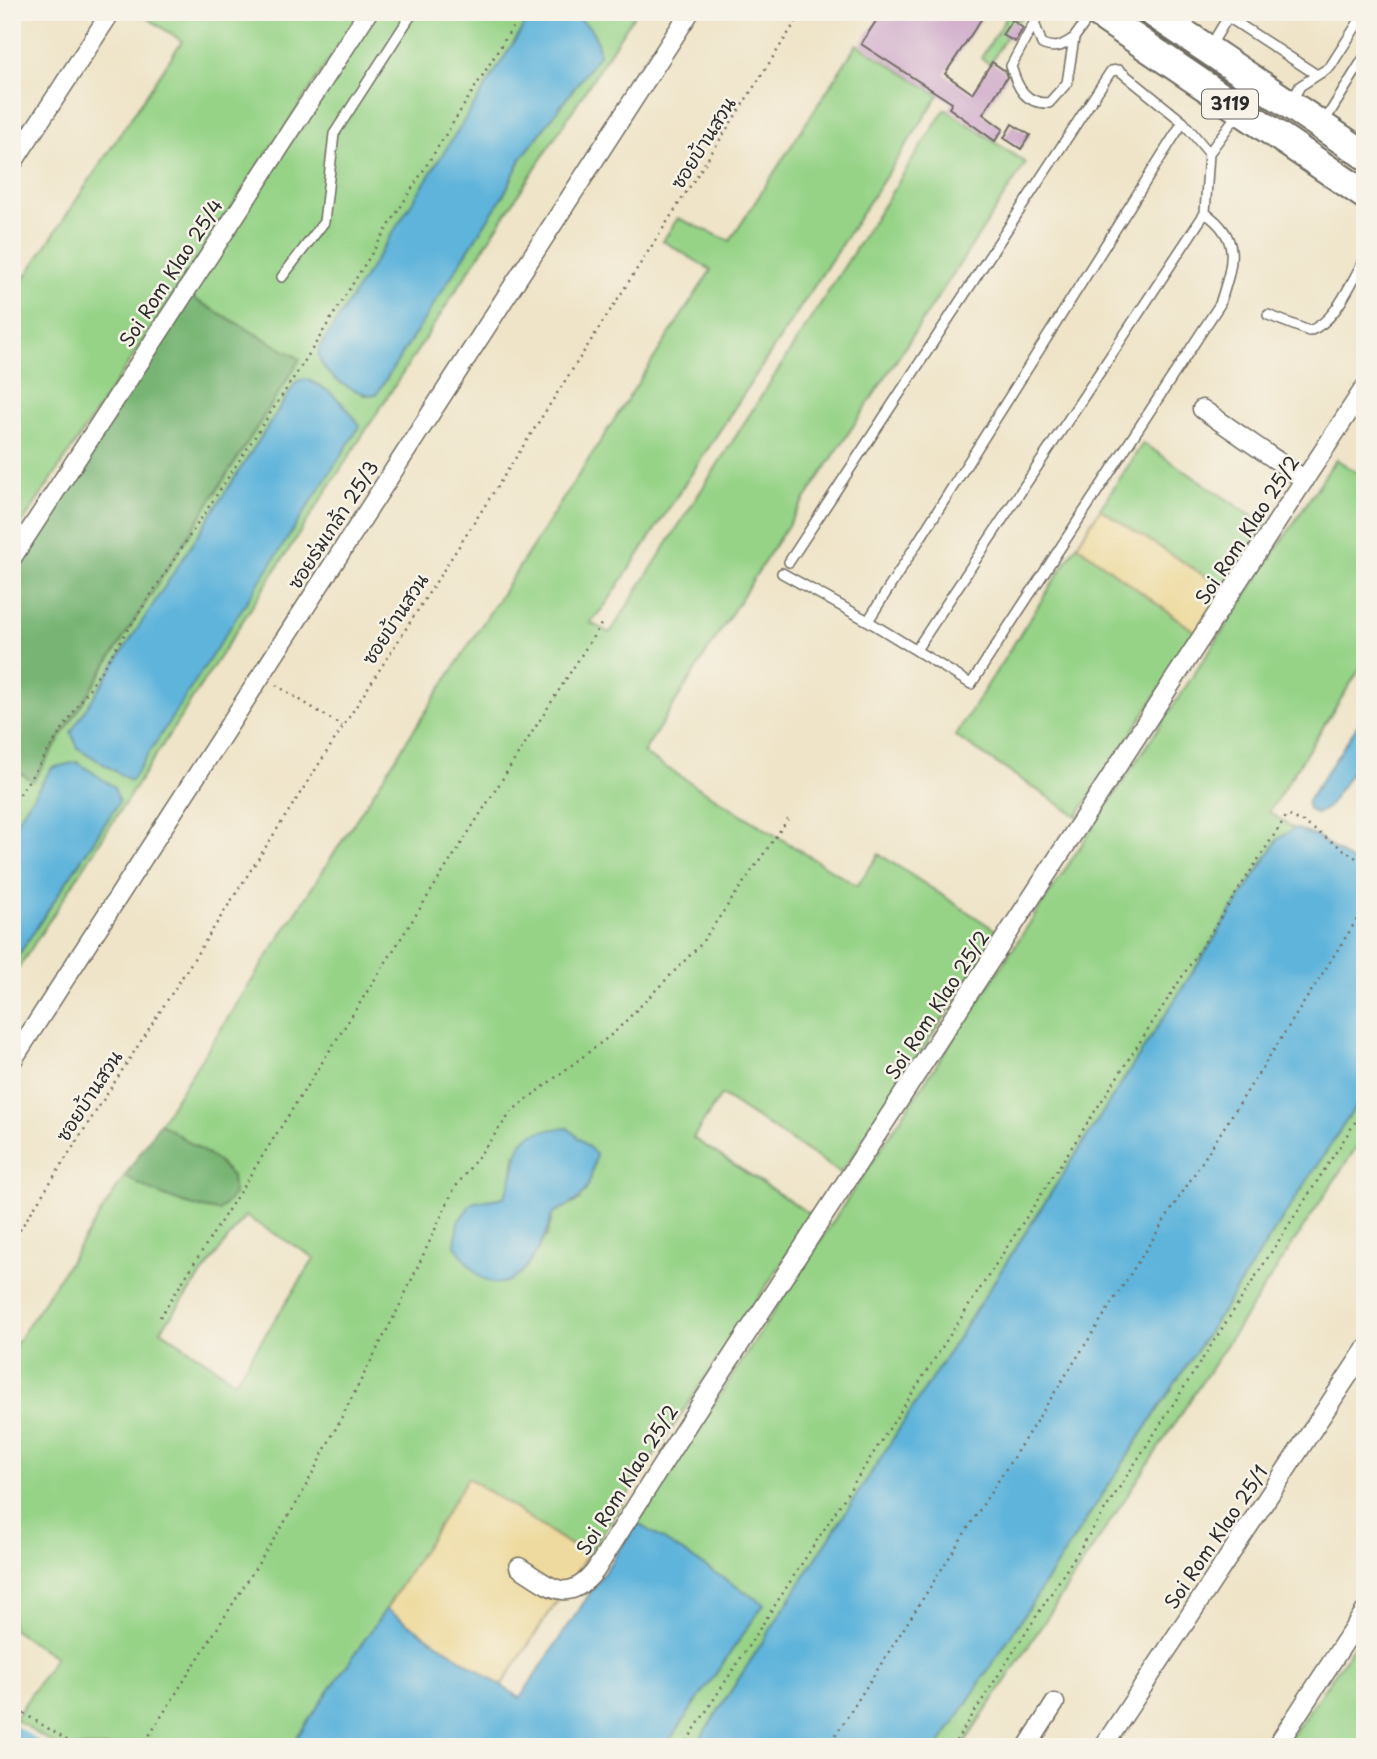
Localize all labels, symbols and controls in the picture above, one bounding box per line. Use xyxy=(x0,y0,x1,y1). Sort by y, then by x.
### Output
road number: 3119 xyxy=(1202,90,1258,119)
street label: ซอยบ้านสวน xyxy=(663,91,742,194)
street label: Soi Rom Klao 25/4 xyxy=(112,193,229,352)
street label: Soi Rom Klao 25/2 xyxy=(1187,449,1305,610)
street label: ซอยร่มเกล้า 25/3 xyxy=(280,455,384,594)
street label: ซอยบ้านสวน xyxy=(354,567,434,670)
street label: Soi Rom Klao 25/2 xyxy=(877,924,995,1085)
street label: ซอยบ้านสวน xyxy=(48,1044,128,1147)
street label: Soi Rom Klao 25/2 xyxy=(568,1399,684,1560)
street label: Soi Rom Klao 25/1 xyxy=(1157,1459,1274,1614)

